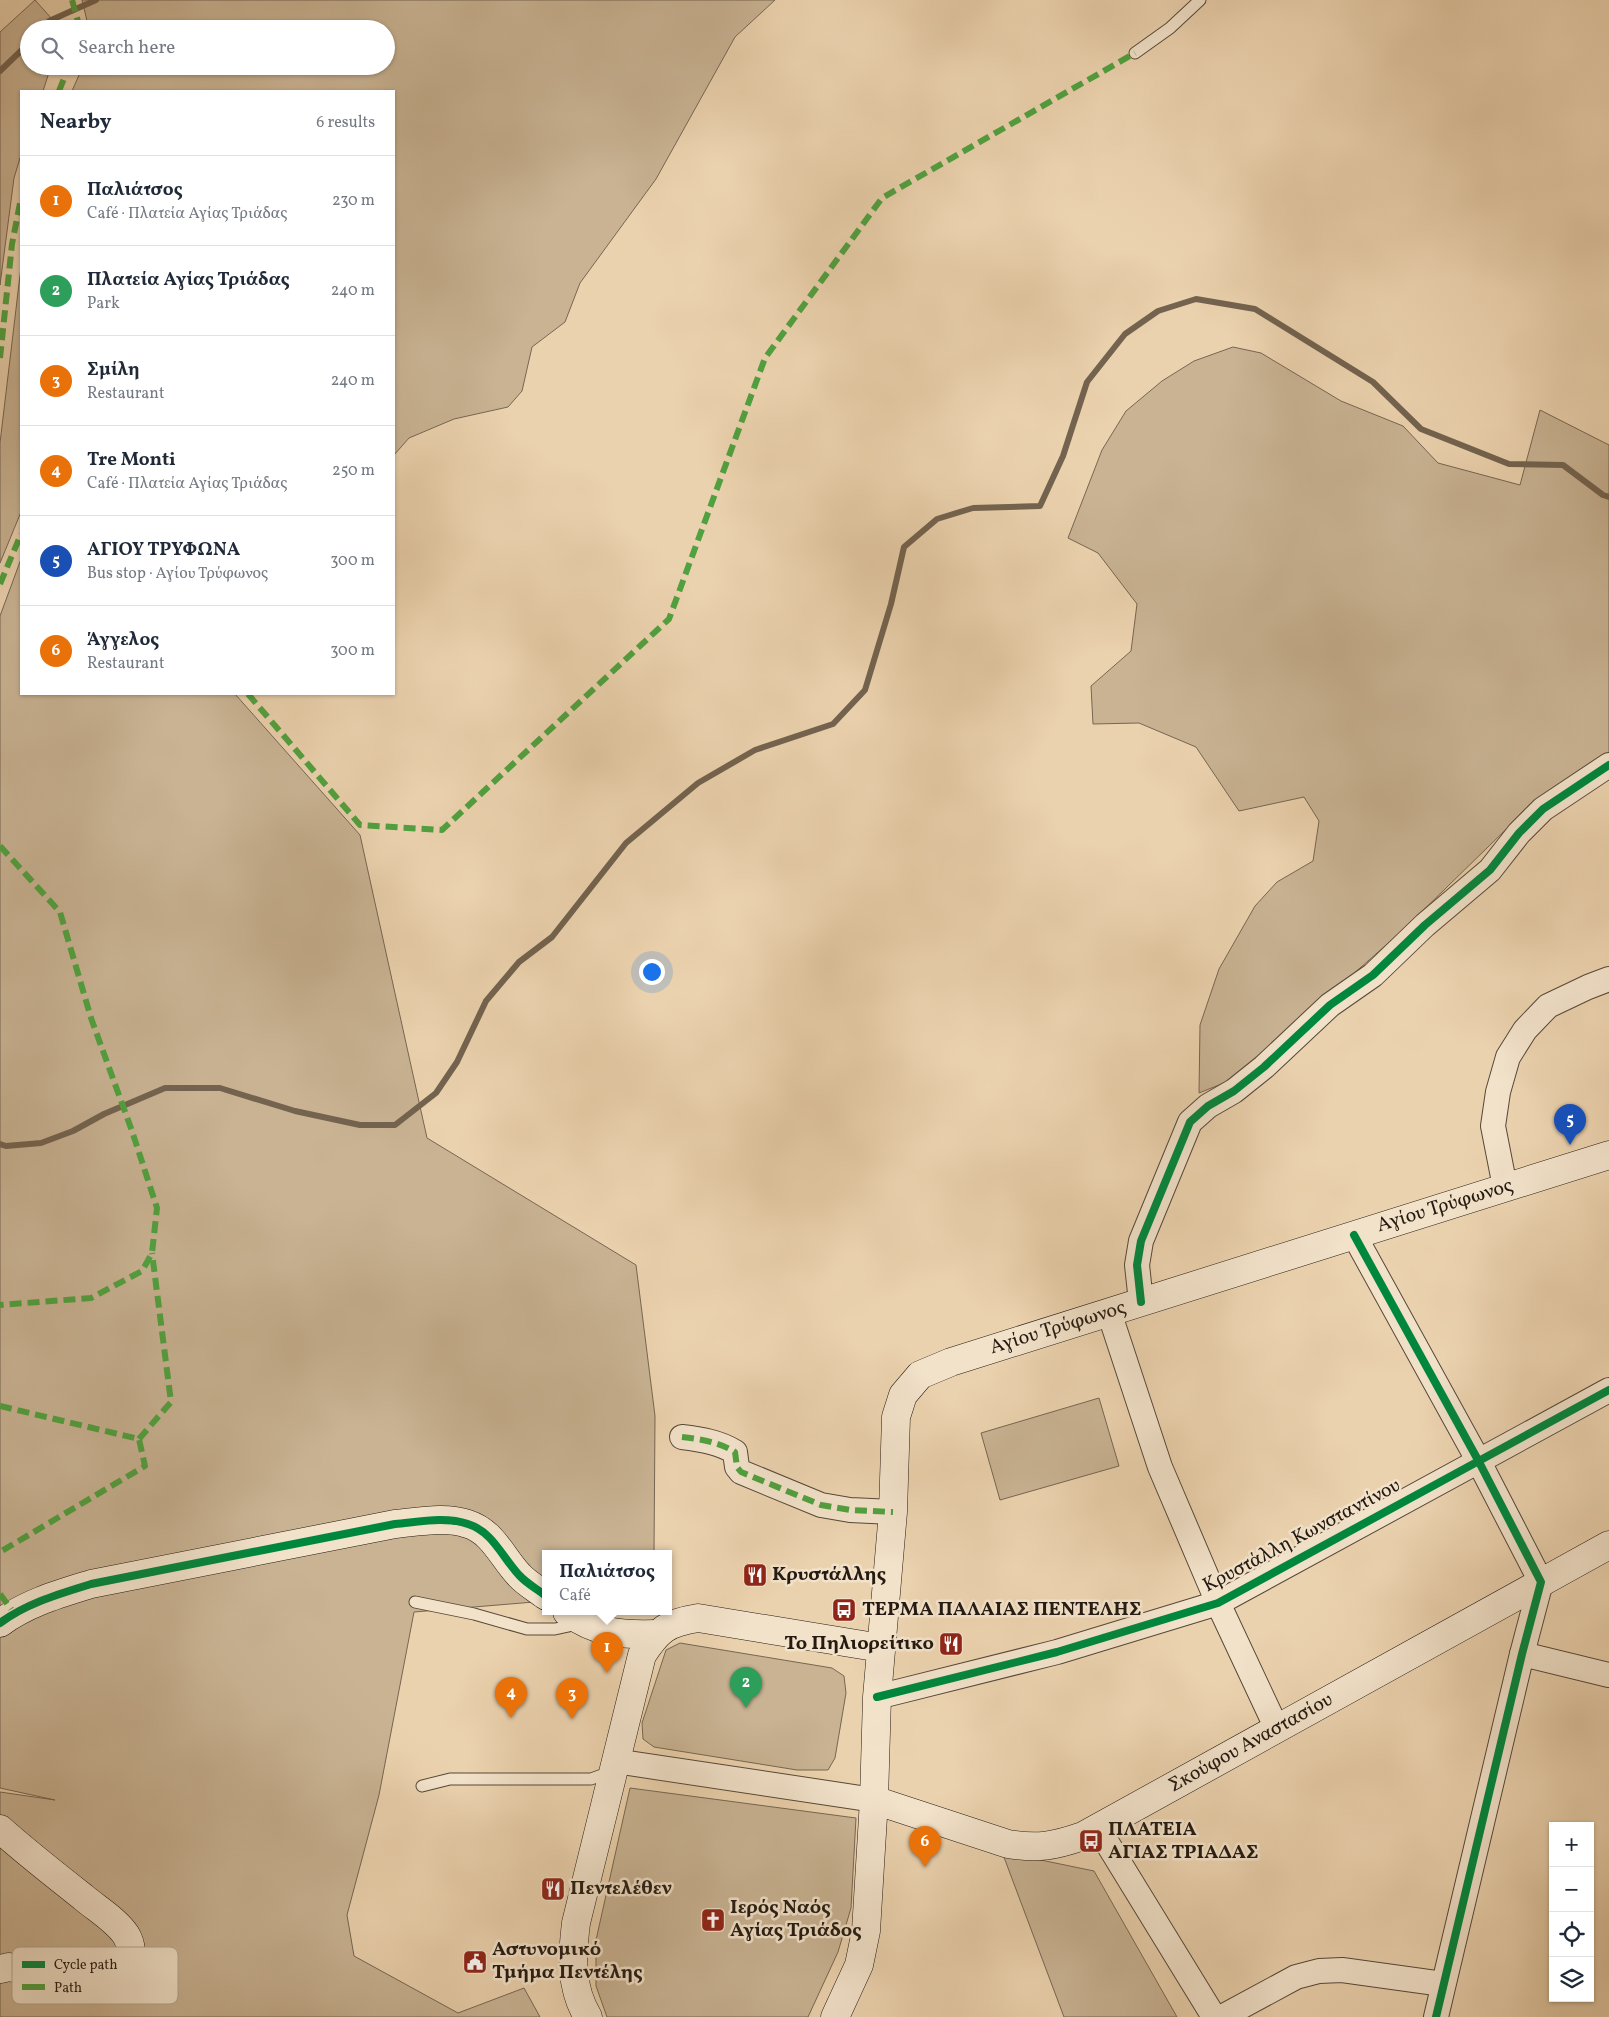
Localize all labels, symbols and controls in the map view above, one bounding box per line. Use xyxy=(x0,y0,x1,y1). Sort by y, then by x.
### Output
search box xyxy=(20,20,395,75)
icon: search xyxy=(38,34,66,62)
text: Search here xyxy=(78,35,175,61)
text: Nearby xyxy=(40,108,111,137)
text: 6 results xyxy=(316,112,375,134)
text: Παλιάτσος xyxy=(87,177,182,203)
text: 1 xyxy=(53,190,59,212)
text: 230 m xyxy=(332,190,375,212)
text: Café · Πλατεία Αγίας Τριάδας xyxy=(87,203,287,225)
text: Πλατεία Αγίας Τριάδας xyxy=(87,267,290,293)
text: 2 xyxy=(52,280,60,302)
text: 240 m xyxy=(331,280,375,302)
text: Park xyxy=(87,293,120,315)
text: Σμίλη xyxy=(87,357,140,383)
text: 3 xyxy=(52,370,60,392)
text: 240 m xyxy=(331,370,375,392)
text: Restaurant xyxy=(87,383,165,405)
text: Tre Monti xyxy=(87,447,176,473)
text: 4 xyxy=(51,460,61,482)
text: 250 m xyxy=(332,460,375,482)
text: Café · Πλατεία Αγίας Τριάδας xyxy=(87,473,287,495)
text: ΑΓΙΟΥ ΤΡΥΦΩΝΑ xyxy=(87,537,240,563)
text: 5 xyxy=(52,550,60,572)
text: 300 m xyxy=(330,550,375,572)
text: Bus stop · Αγίου Τρύφωνος xyxy=(87,563,268,585)
text: Άγγελος xyxy=(87,627,159,653)
text: 6 xyxy=(52,640,60,662)
text: 300 m xyxy=(330,640,375,662)
text: Restaurant xyxy=(87,653,165,675)
your location xyxy=(639,959,665,985)
pin: 5 xyxy=(1554,1104,1586,1145)
street label: Αγίου Τρύφωνος xyxy=(1374,1172,1516,1240)
street label: Αγίου Τρύφωνος xyxy=(987,1294,1129,1362)
street label: Κρυστάλλη Κωνσταντίνου xyxy=(1198,1472,1406,1600)
popup xyxy=(542,1550,672,1615)
text: Παλιάτσος xyxy=(559,1559,655,1585)
place label: Κρυστάλλης xyxy=(772,1561,886,1589)
restaurant icon: Κρυστάλλης xyxy=(742,1562,768,1588)
text: Café xyxy=(559,1585,591,1607)
place label: ΤΕΡΜΑ ΠΑΛΑΙΑΣ ΠΕΝΤΕΛΗΣ xyxy=(862,1596,1141,1624)
bus stop icon: ΤΕΡΜΑ ΠΑΛΑΙΑΣ ΠΕΝΤΕΛΗΣ xyxy=(831,1597,857,1623)
place label: Το Πηλιορείτικο xyxy=(784,1630,934,1658)
restaurant icon: Το Πηλιορείτικο xyxy=(938,1631,964,1657)
pin: 1 xyxy=(591,1632,623,1673)
pin: 2 xyxy=(730,1667,762,1708)
pin: 4 xyxy=(495,1677,527,1718)
pin: 3 xyxy=(556,1678,588,1719)
street label: Σκούφου Αναστασίου xyxy=(1164,1686,1338,1800)
place label: ΠΛΑΤΕΙΑ ΑΓΙΑΣ ΤΡΙΑΔΑΣ xyxy=(1108,1816,1258,1867)
map controls xyxy=(1549,1822,1594,2002)
button: + xyxy=(1549,1822,1594,1867)
pin: 6 xyxy=(909,1826,941,1867)
bus stop icon: ΠΛΑΤΕΙΑ ΑΓΙΑΣ ΤΡΙΑΔΑΣ xyxy=(1078,1828,1104,1854)
button: − xyxy=(1549,1867,1594,1912)
place label: Πεντελέθεν xyxy=(570,1875,672,1903)
restaurant icon: Πεντελέθεν xyxy=(540,1876,566,1902)
place label: Ιερός Ναός Αγίας Τριάδος xyxy=(730,1894,861,1945)
church icon: Ιερός Ναός Αγίας Τριάδος xyxy=(700,1907,726,1933)
button: locate xyxy=(1549,1912,1594,1957)
place label: Αστυνομικό Τμήμα Πεντέλης xyxy=(492,1936,642,1987)
legend xyxy=(12,1947,178,2004)
public building icon: Αστυνομικό Τμήμα Πεντέλης xyxy=(462,1949,488,1975)
text: Cycle path xyxy=(54,1956,118,1975)
button: layers xyxy=(1549,1957,1594,2002)
text: Path xyxy=(54,1979,82,1998)

